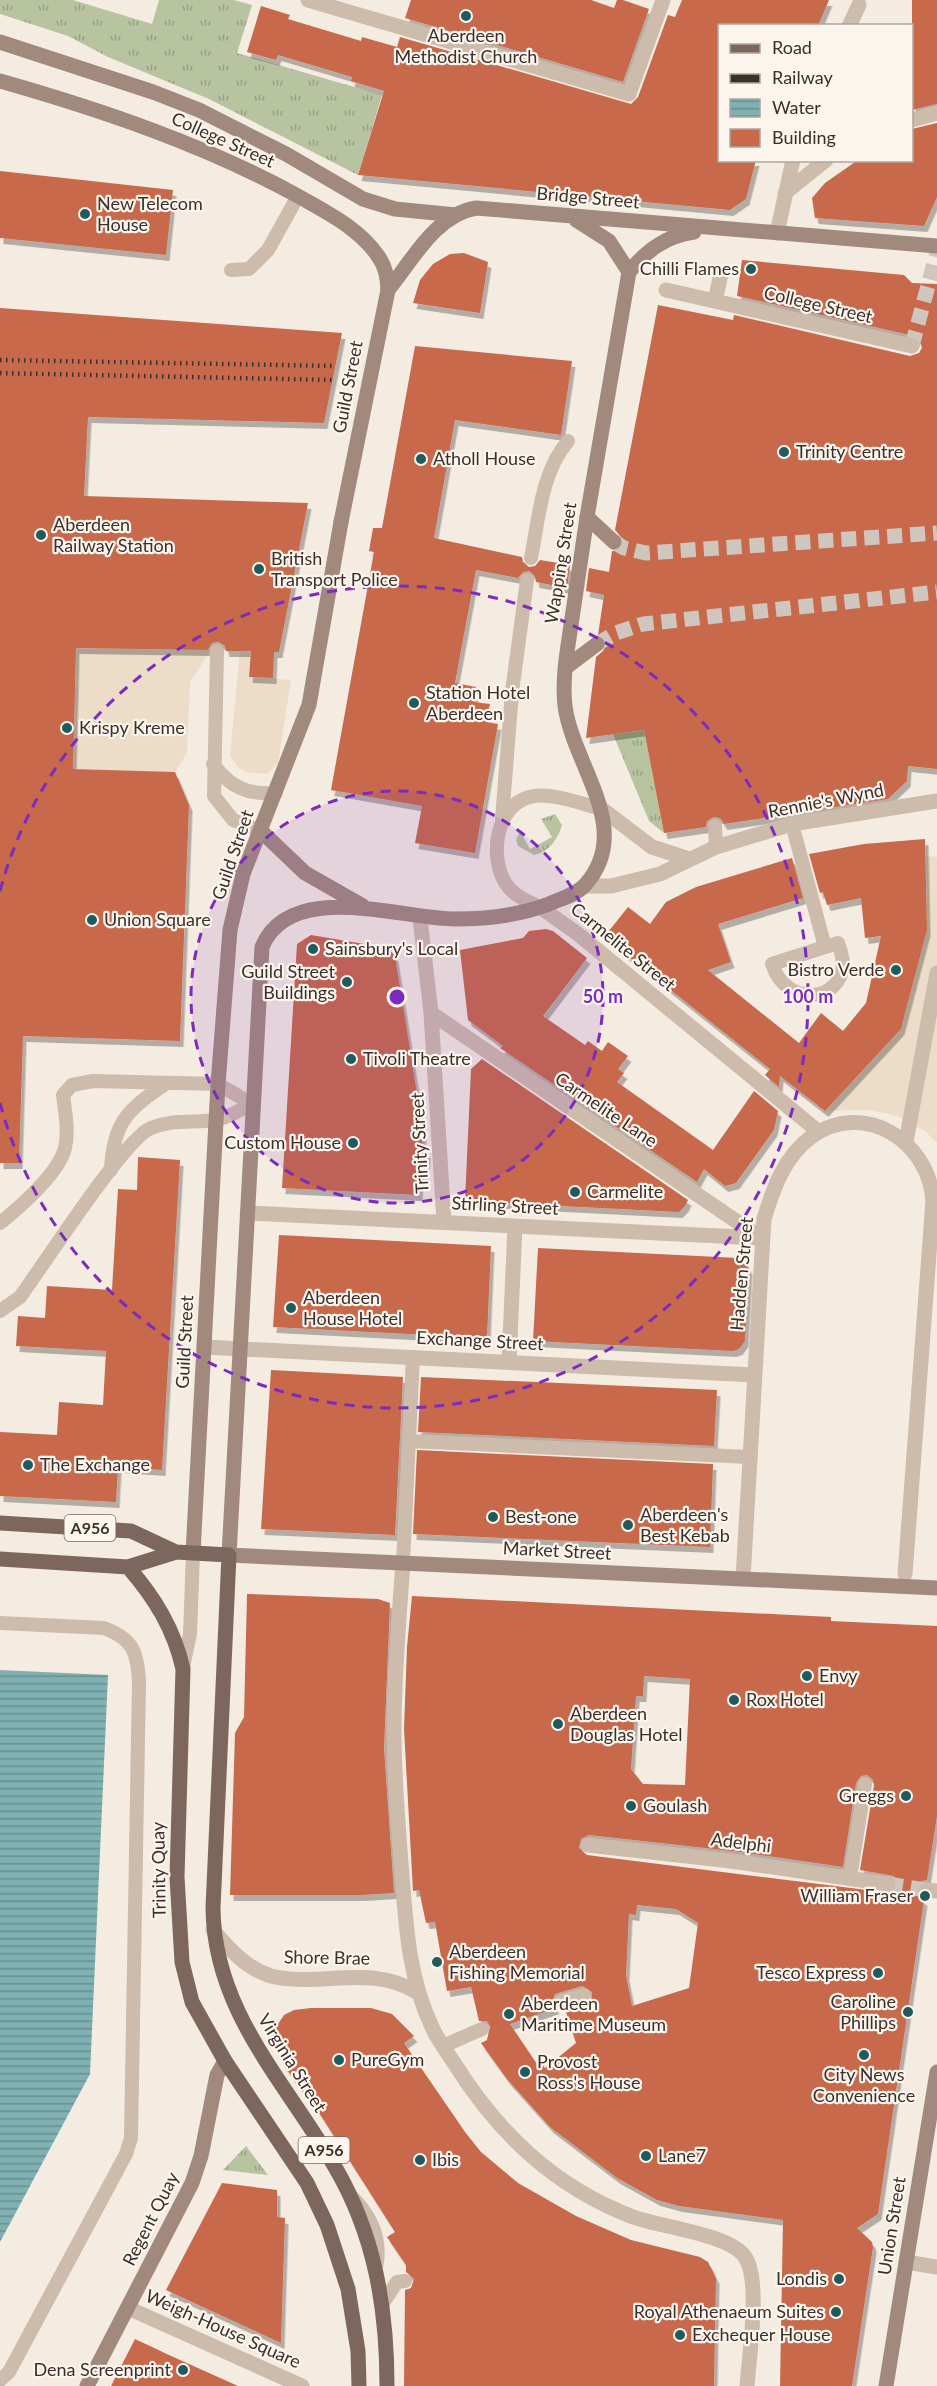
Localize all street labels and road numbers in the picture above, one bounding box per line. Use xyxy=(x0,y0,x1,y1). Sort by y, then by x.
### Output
street label: College Street xyxy=(168,107,279,172)
street label: Bridge Street xyxy=(536,182,641,213)
street label: College Street xyxy=(762,281,875,327)
street label: Guild Street xyxy=(327,338,367,435)
street label: Wapping Street xyxy=(540,500,581,625)
street label: Rennie's Wynd xyxy=(766,778,885,822)
street label: Guild Street xyxy=(206,806,258,903)
street label: Carmelite Street xyxy=(567,897,681,995)
street label: Carmelite Lane xyxy=(551,1067,662,1151)
street label: Trinity Street xyxy=(405,1091,433,1194)
street label: Stirling Street xyxy=(451,1191,560,1219)
street label: Hadden Street xyxy=(725,1216,757,1332)
street label: Guild Street xyxy=(171,1294,197,1389)
street label: Exchange Street xyxy=(416,1326,545,1354)
road number: A956 xyxy=(64,1515,116,1541)
street label: Market Street xyxy=(502,1536,612,1564)
street label: Trinity Quay xyxy=(146,1821,170,1918)
street label: Adelphi xyxy=(710,1827,772,1857)
street label: Shore Brae xyxy=(284,1945,370,1969)
street label: Virginia Street xyxy=(254,2009,332,2116)
road number: A956 xyxy=(298,2137,350,2163)
street label: Regent Quay xyxy=(117,2167,183,2269)
street label: Union Street xyxy=(872,2174,910,2277)
street label: Weigh-House Square xyxy=(142,2284,304,2372)

